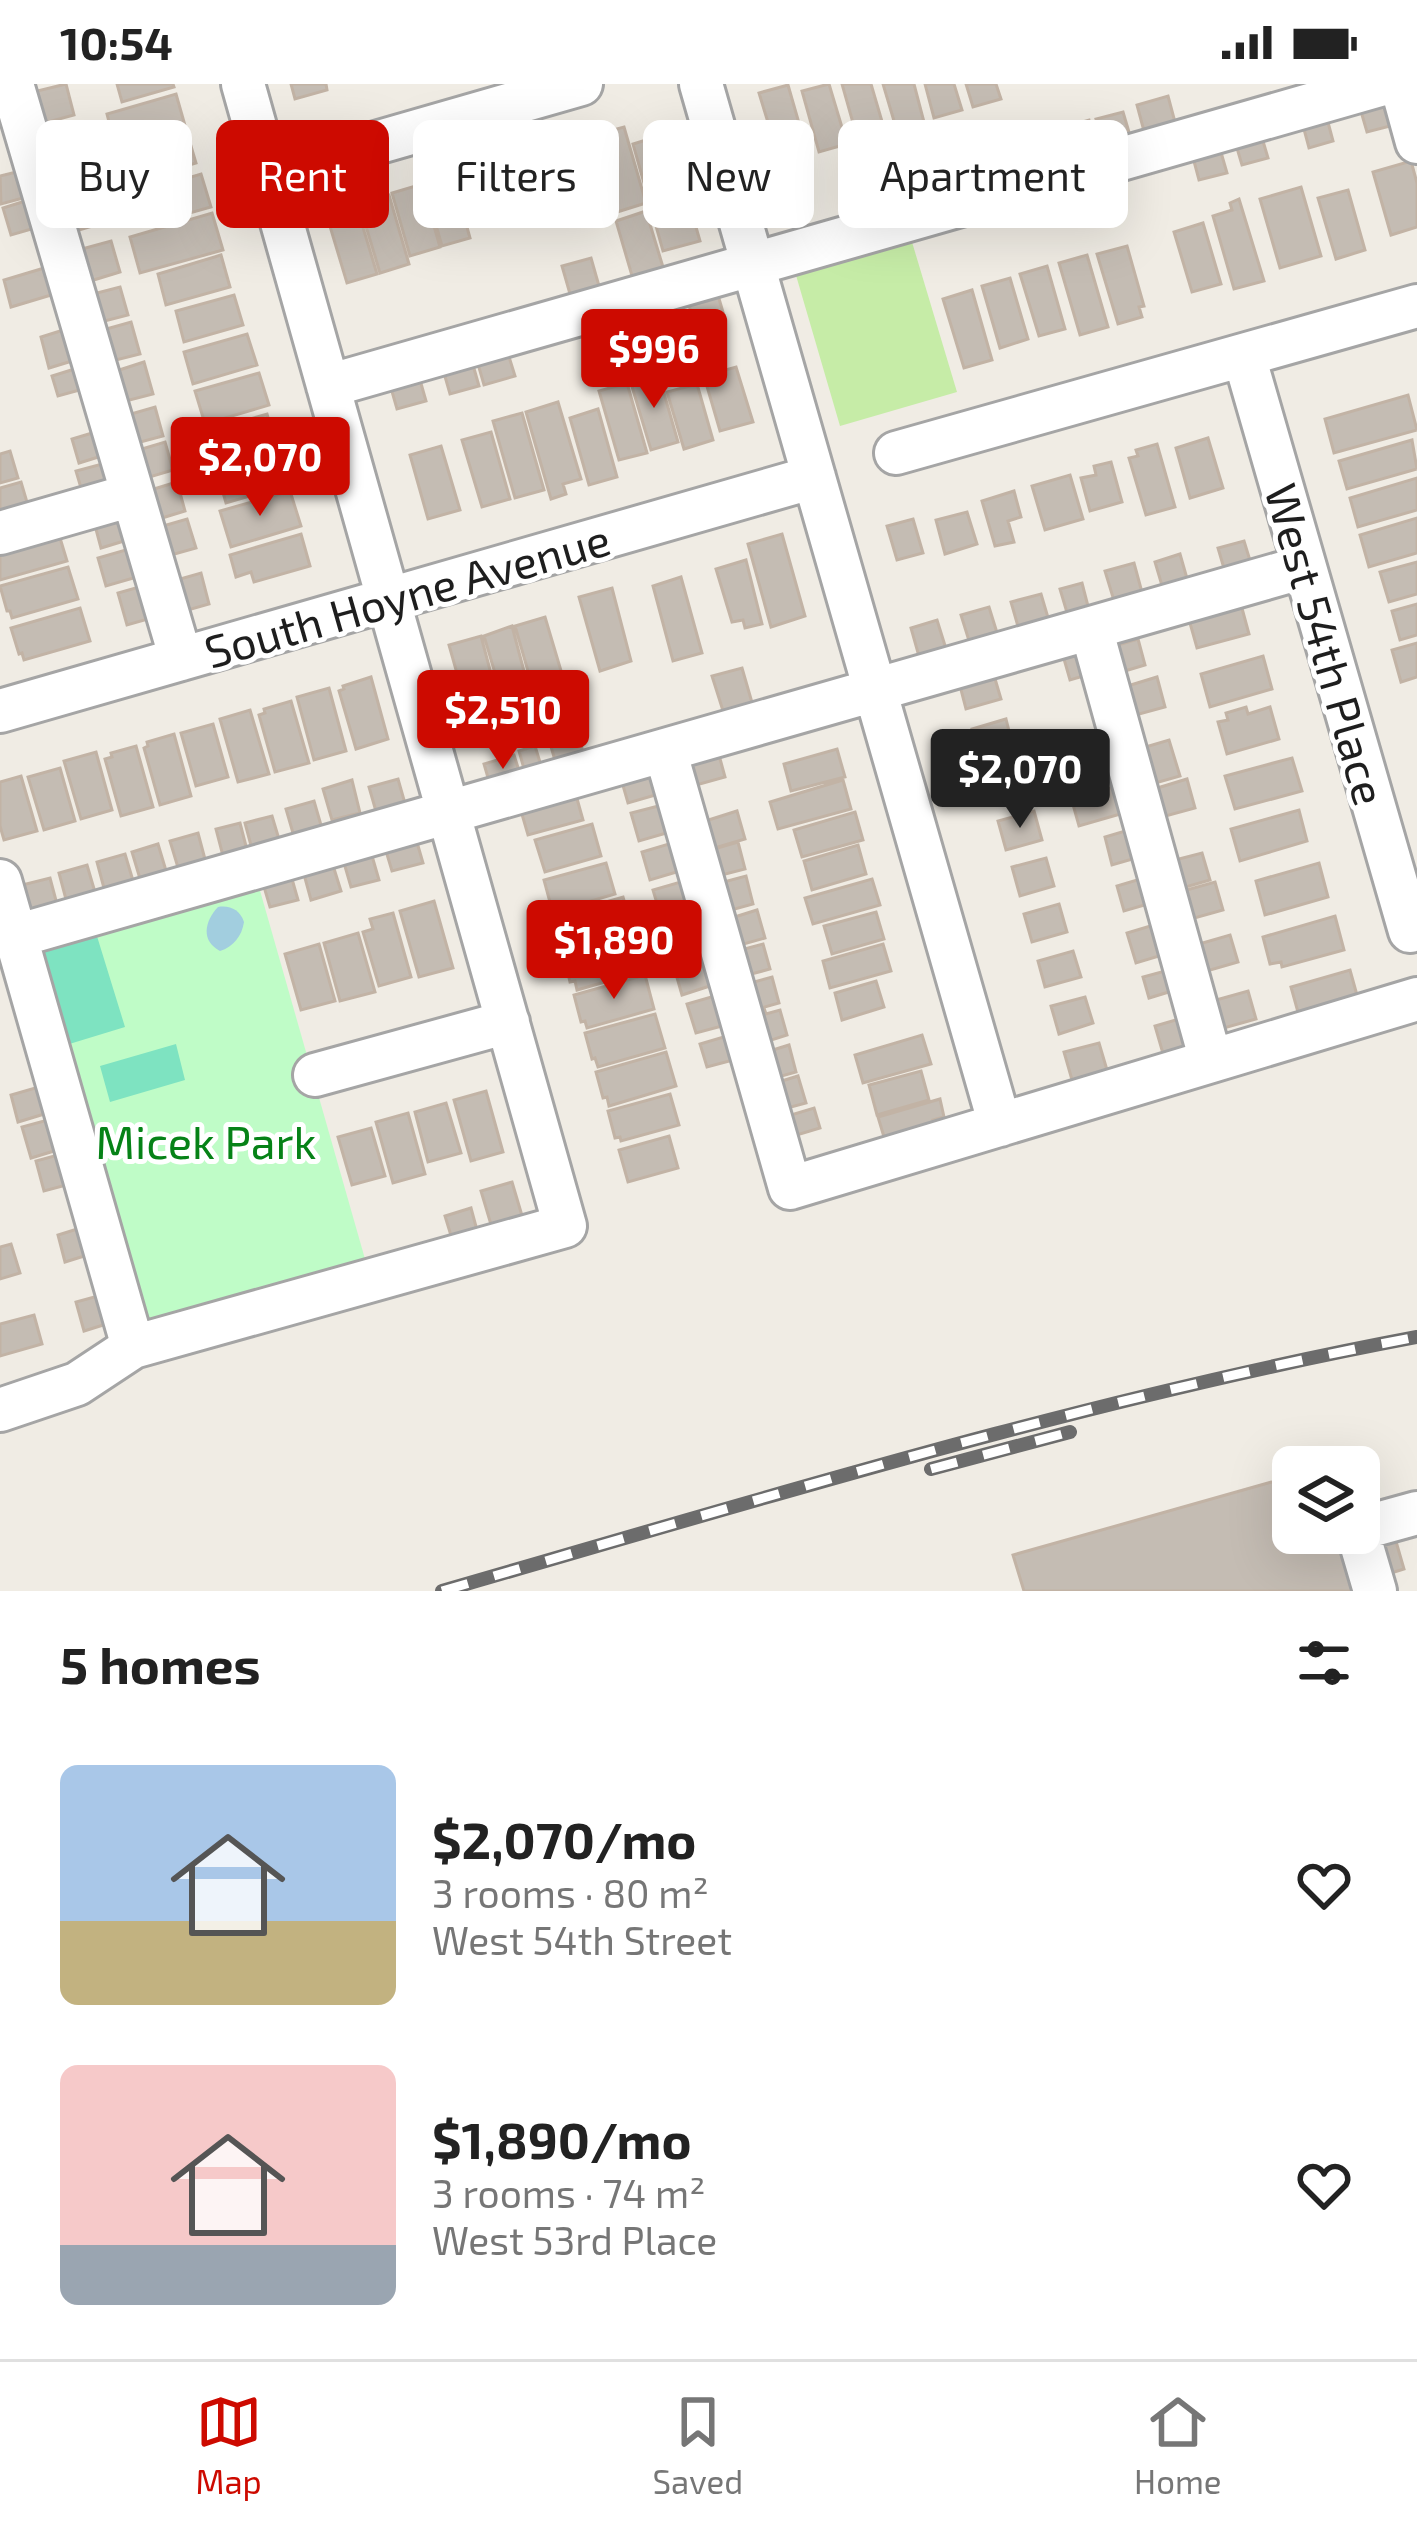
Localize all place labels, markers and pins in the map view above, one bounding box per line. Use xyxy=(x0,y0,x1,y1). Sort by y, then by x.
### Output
pin: $996 xyxy=(583,309,725,411)
pin: $2,070 xyxy=(162,417,358,519)
pin: $2,510 xyxy=(405,670,601,772)
pin: $2,070 xyxy=(922,729,1118,831)
pin: $1,890 xyxy=(516,900,712,1002)

